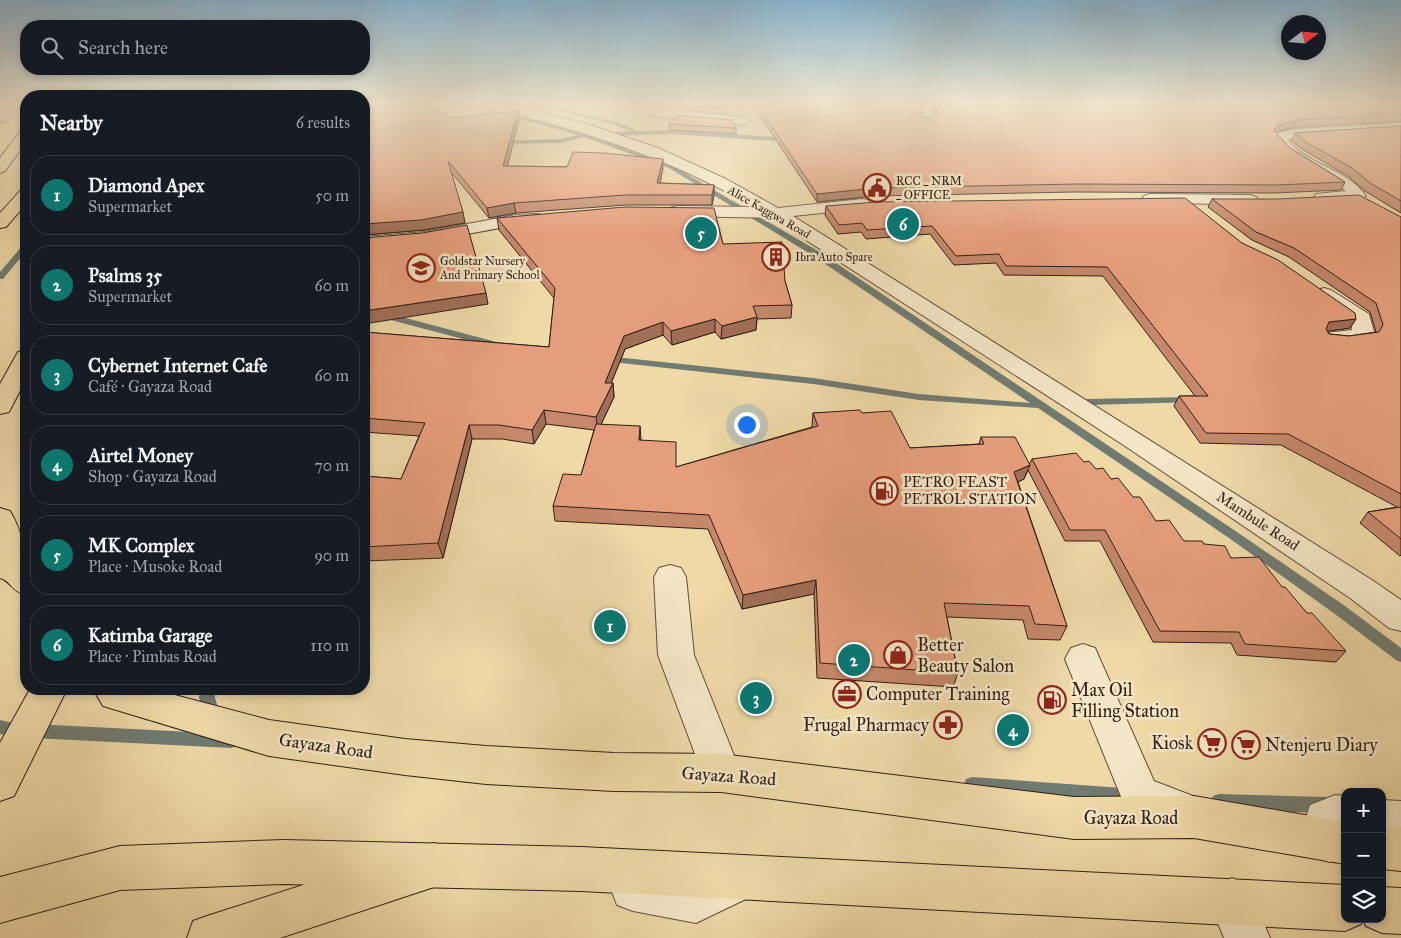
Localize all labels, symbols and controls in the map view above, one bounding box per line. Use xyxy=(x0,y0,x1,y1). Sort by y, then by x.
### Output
north arrow xyxy=(1281,15,1326,60)
search box xyxy=(20,20,370,75)
icon: search xyxy=(38,34,66,62)
text: Search here xyxy=(78,36,168,59)
text: Nearby xyxy=(40,110,103,136)
text: 6 results xyxy=(296,113,350,132)
public building icon: RCC _ NRM _ OFFICE xyxy=(862,173,892,203)
text: Diamond Apex xyxy=(88,174,204,197)
place label: RCC _ NRM _ OFFICE xyxy=(895,174,962,202)
street label: Alice Kaggwa Road xyxy=(724,182,813,242)
text: 1 xyxy=(54,186,60,205)
text: 50 m xyxy=(315,186,349,205)
text: Supermarket xyxy=(88,197,172,216)
pin: 6 xyxy=(887,205,919,243)
pin: 5 xyxy=(685,214,717,252)
building icon: Ibra Auto Spare xyxy=(761,242,791,272)
place label: Ibra Auto Spare xyxy=(795,250,873,264)
school or university icon: Goldstar Nursery And Primary School xyxy=(406,253,436,283)
place label: Goldstar Nursery And Primary School xyxy=(439,254,540,282)
text: Psalms 35 xyxy=(88,264,162,287)
text: 2 xyxy=(53,276,61,295)
text: 60 m xyxy=(315,276,349,295)
text: Supermarket xyxy=(88,287,172,306)
text: Cybernet Internet Cafe xyxy=(88,354,267,377)
text: 3 xyxy=(54,366,60,385)
text: 60 m xyxy=(315,366,349,385)
text: Café · Gayaza Road xyxy=(88,377,212,396)
your location xyxy=(734,412,760,438)
text: Airtel Money xyxy=(88,444,193,467)
text: 4 xyxy=(53,456,61,475)
text: 70 m xyxy=(314,456,349,475)
text: Shop · Gayaza Road xyxy=(88,467,217,486)
place label: PETRO FEAST PETROL STATION xyxy=(903,473,1038,508)
fuel station icon: PETRO FEAST PETROL STATION xyxy=(869,476,899,506)
street label: Mambule Road xyxy=(1213,488,1303,555)
text: MK Complex xyxy=(88,534,195,557)
text: 5 xyxy=(53,546,61,565)
text: 90 m xyxy=(314,546,349,565)
text: Place · Musoke Road xyxy=(88,557,222,576)
pin: 1 xyxy=(594,607,626,645)
text: Katimba Garage xyxy=(88,624,213,647)
place label: Better Beauty Salon xyxy=(917,634,1014,677)
text: 6 xyxy=(53,636,61,655)
text: 110 m xyxy=(310,636,349,655)
shop icon: Better Beauty Salon xyxy=(883,640,913,670)
pin: 2 xyxy=(838,641,870,679)
text: Place · Pimbas Road xyxy=(88,647,217,666)
pin: 3 xyxy=(740,679,772,717)
office icon: Computer Training xyxy=(832,679,862,709)
place label: Max Oil Filling Station xyxy=(1071,679,1179,723)
place label: Computer Training xyxy=(866,683,1010,706)
fuel station icon: Max Oil Filling Station xyxy=(1037,685,1067,715)
pharmacy icon: Frugal Pharmacy xyxy=(933,710,963,740)
pin: 4 xyxy=(997,711,1029,749)
place label: Frugal Pharmacy xyxy=(803,714,930,737)
supermarket icon: Kiosk xyxy=(1197,728,1227,758)
street label: Gayaza Road xyxy=(278,729,374,763)
supermarket icon: Ntenjeru Diary xyxy=(1231,730,1261,760)
place label: Kiosk xyxy=(1151,732,1194,754)
place label: Ntenjeru Diary xyxy=(1265,734,1378,756)
street label: Gayaza Road xyxy=(681,762,777,790)
map controls xyxy=(1341,788,1386,923)
button: + xyxy=(1341,788,1386,833)
street label: Gayaza Road xyxy=(1084,807,1178,829)
button: − xyxy=(1341,833,1386,878)
button: layers xyxy=(1341,878,1386,923)

